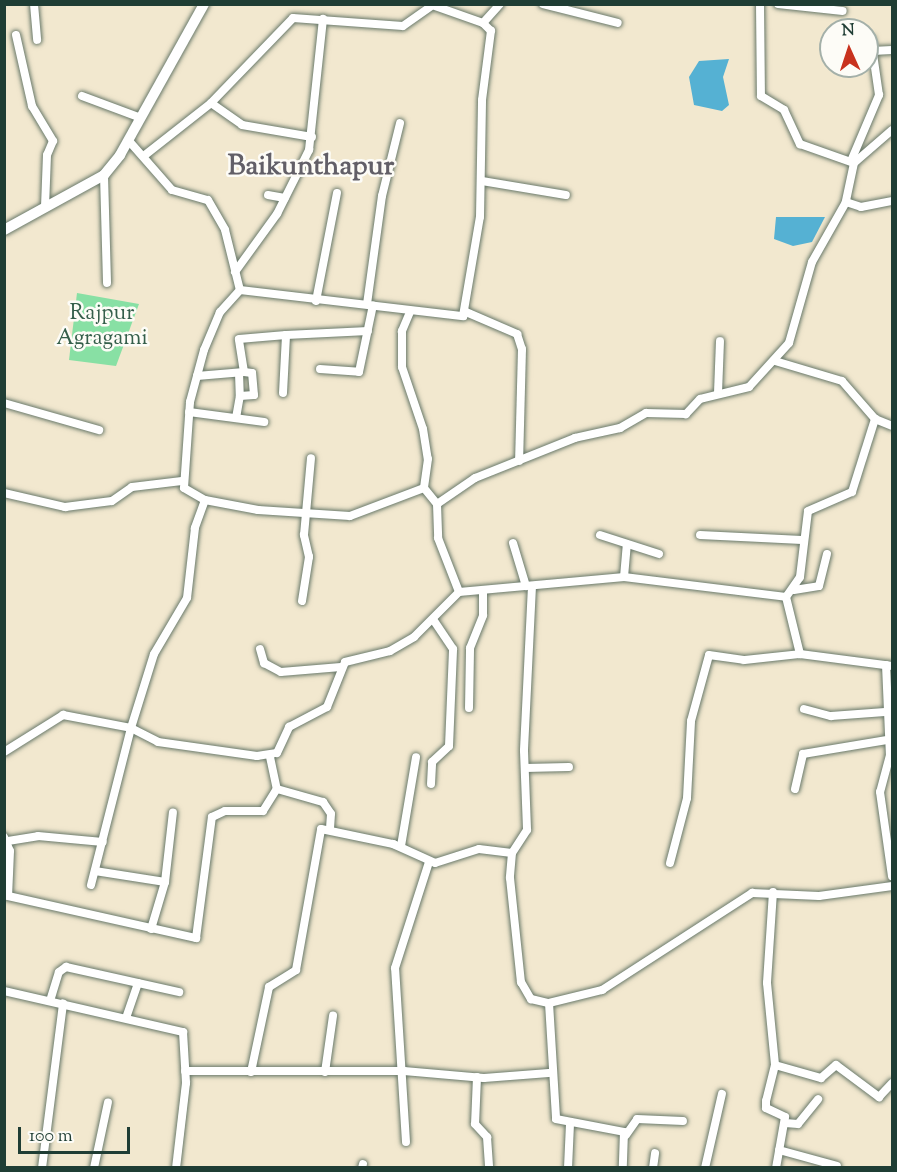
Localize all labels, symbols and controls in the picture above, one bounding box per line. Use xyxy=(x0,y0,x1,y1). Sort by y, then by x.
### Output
north arrow xyxy=(819,18,879,78)
text: N xyxy=(841,20,855,43)
district label: Baikunthapur xyxy=(228,150,394,184)
park label: Rajpur Agragami xyxy=(56,301,148,352)
scale bar xyxy=(21,1115,134,1153)
text: 100 m xyxy=(29,1124,73,1150)

